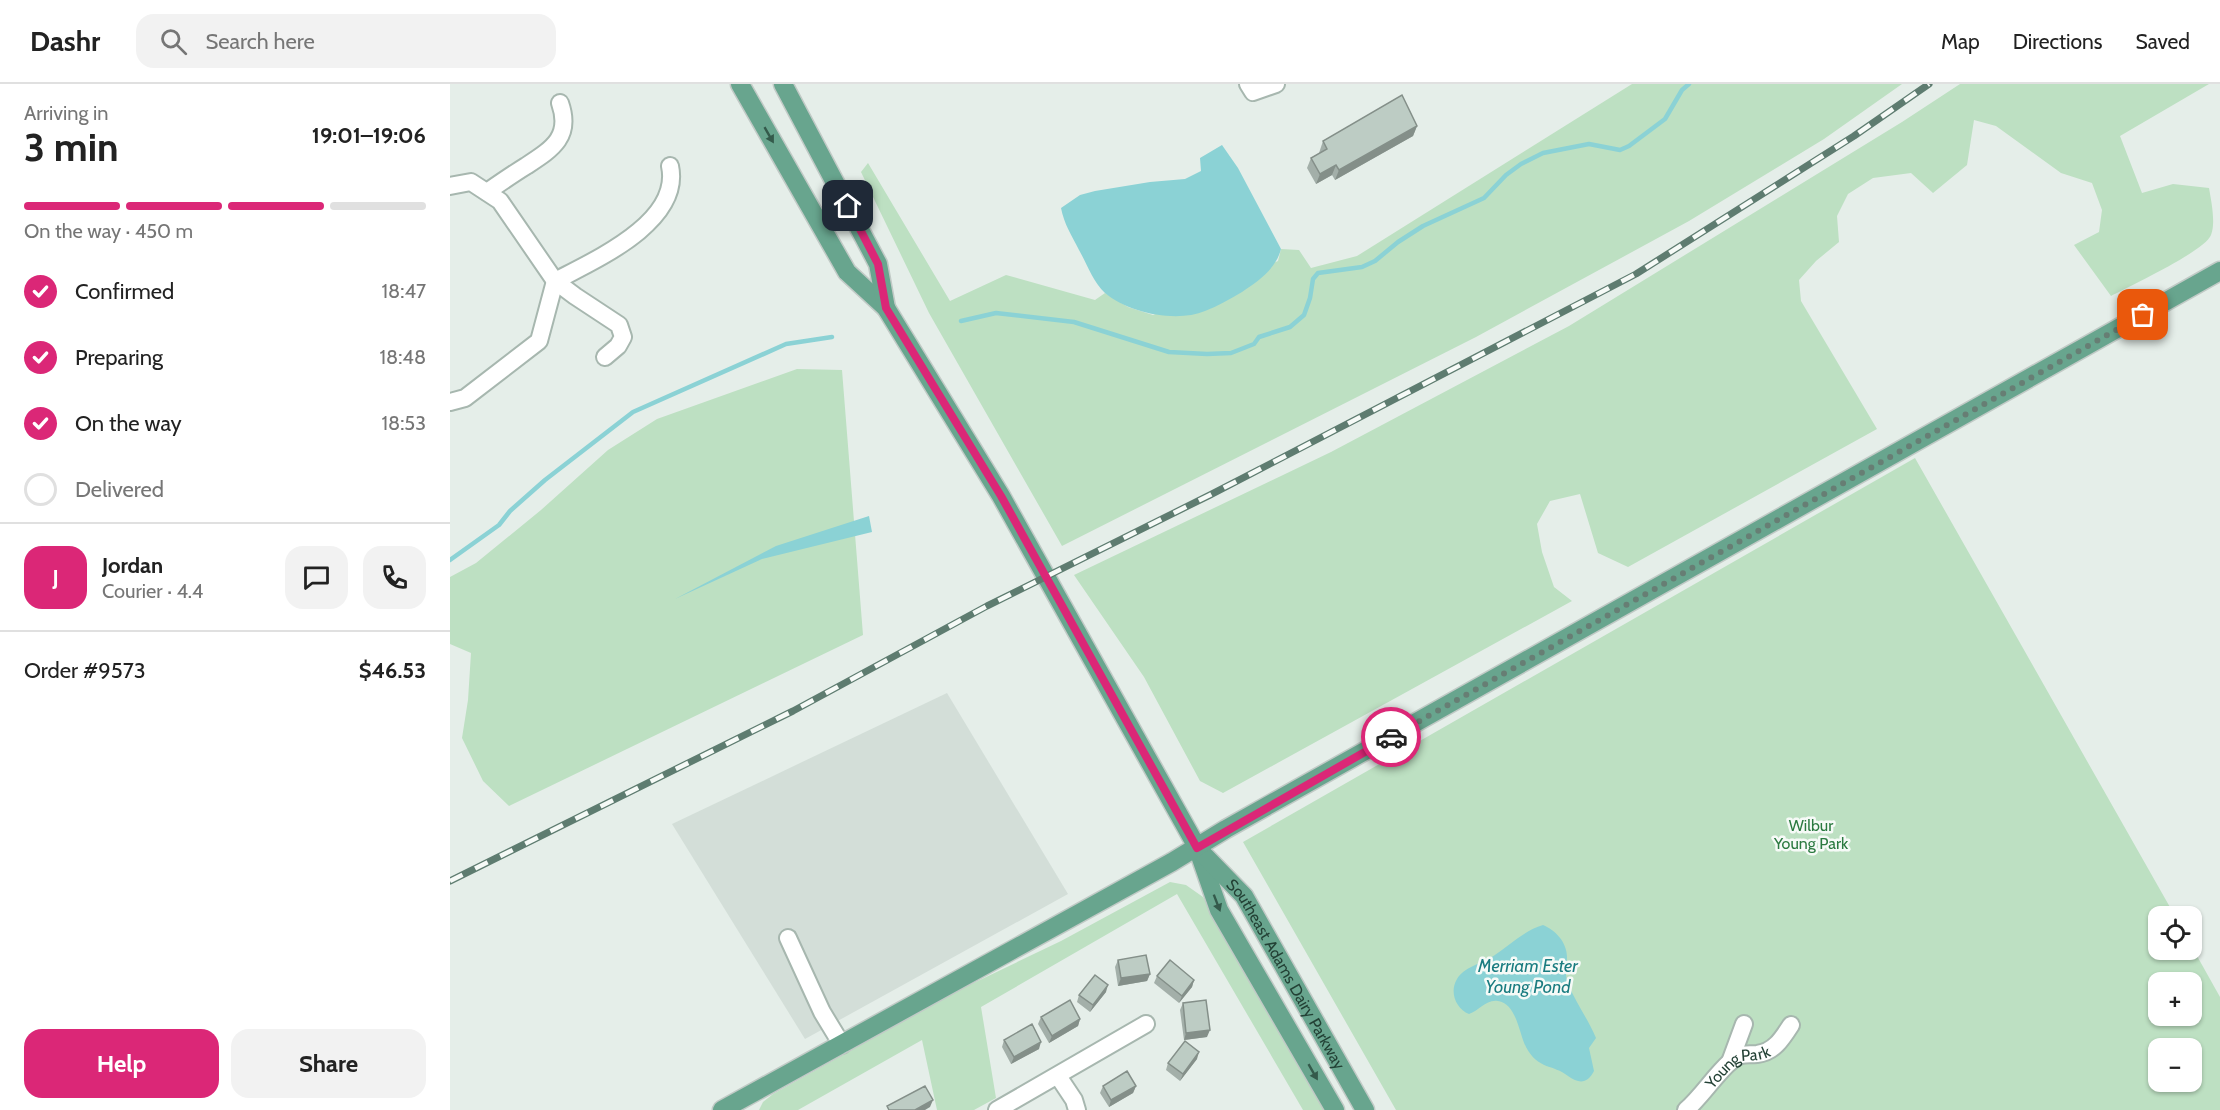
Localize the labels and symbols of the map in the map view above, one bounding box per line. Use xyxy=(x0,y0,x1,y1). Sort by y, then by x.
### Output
one-way arrow xyxy=(763,127,774,143)
pin xyxy=(822,180,873,231)
pin xyxy=(2117,289,2168,340)
courier xyxy=(1361,707,1421,767)
park label: Wilbur Young Park xyxy=(1773,816,1849,853)
street label: Southeast Adams Dairy Parkway xyxy=(1223,875,1349,1073)
one-way arrow xyxy=(1212,894,1222,912)
water label: Merriam Ester Young Pond xyxy=(1477,955,1579,998)
street label: Young Park xyxy=(1701,1042,1774,1093)
one-way arrow xyxy=(1308,1064,1318,1081)

